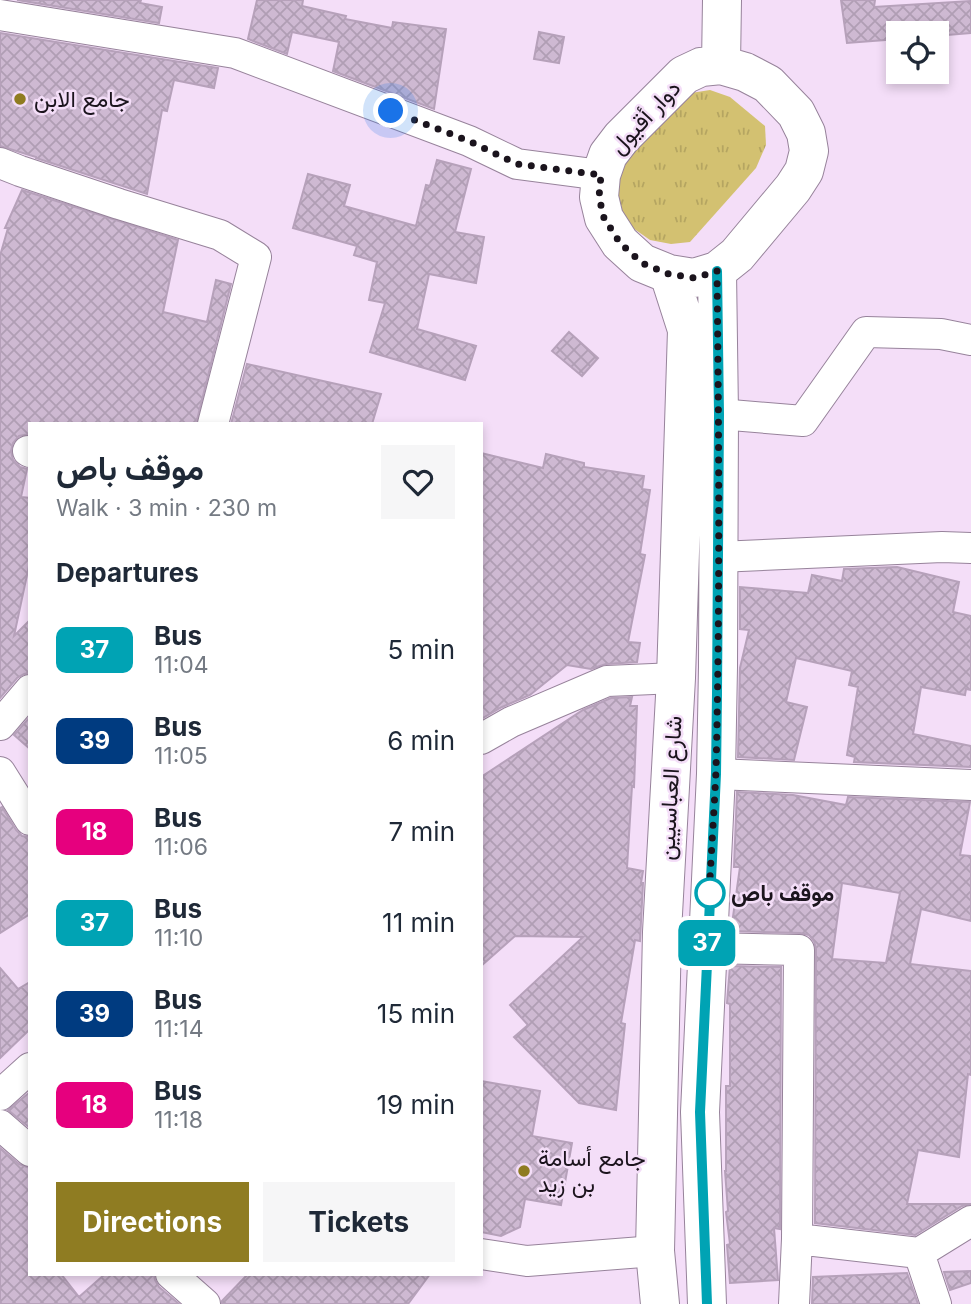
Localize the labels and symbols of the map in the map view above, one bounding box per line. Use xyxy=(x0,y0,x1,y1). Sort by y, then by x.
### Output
street label: دوار أقيول xyxy=(604,74,687,161)
place label: جامع الابن xyxy=(34,85,130,115)
marker: جامع الابن xyxy=(12,91,28,107)
your location xyxy=(373,93,408,128)
street label: شارع العباسيين xyxy=(652,715,690,861)
marker: موقف باص xyxy=(695,878,725,908)
place label: موقف باص xyxy=(731,879,834,908)
line badge: 37 xyxy=(676,920,738,966)
place label: جامع أسامة بن زيد xyxy=(538,1144,646,1199)
marker: جامع أسامة بن زيد xyxy=(516,1163,532,1179)

